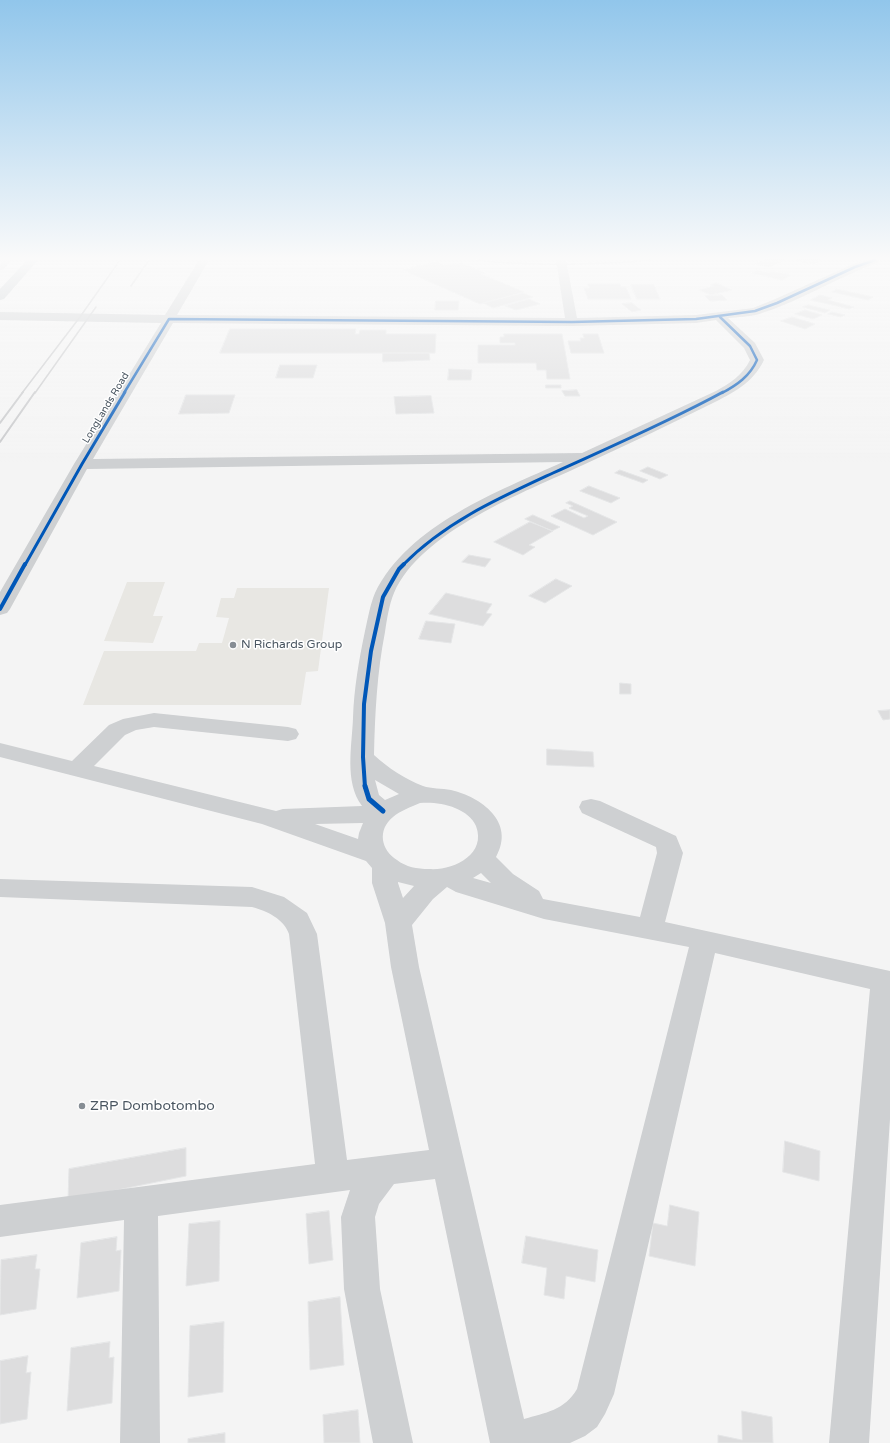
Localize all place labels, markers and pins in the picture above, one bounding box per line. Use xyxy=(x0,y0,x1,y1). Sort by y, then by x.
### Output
place label: N Richards Group xyxy=(241,638,342,652)
marker: N Richards Group xyxy=(228,640,238,650)
place label: ZRP Dombotombo xyxy=(90,1098,215,1114)
marker: ZRP Dombotombo xyxy=(77,1101,87,1111)

